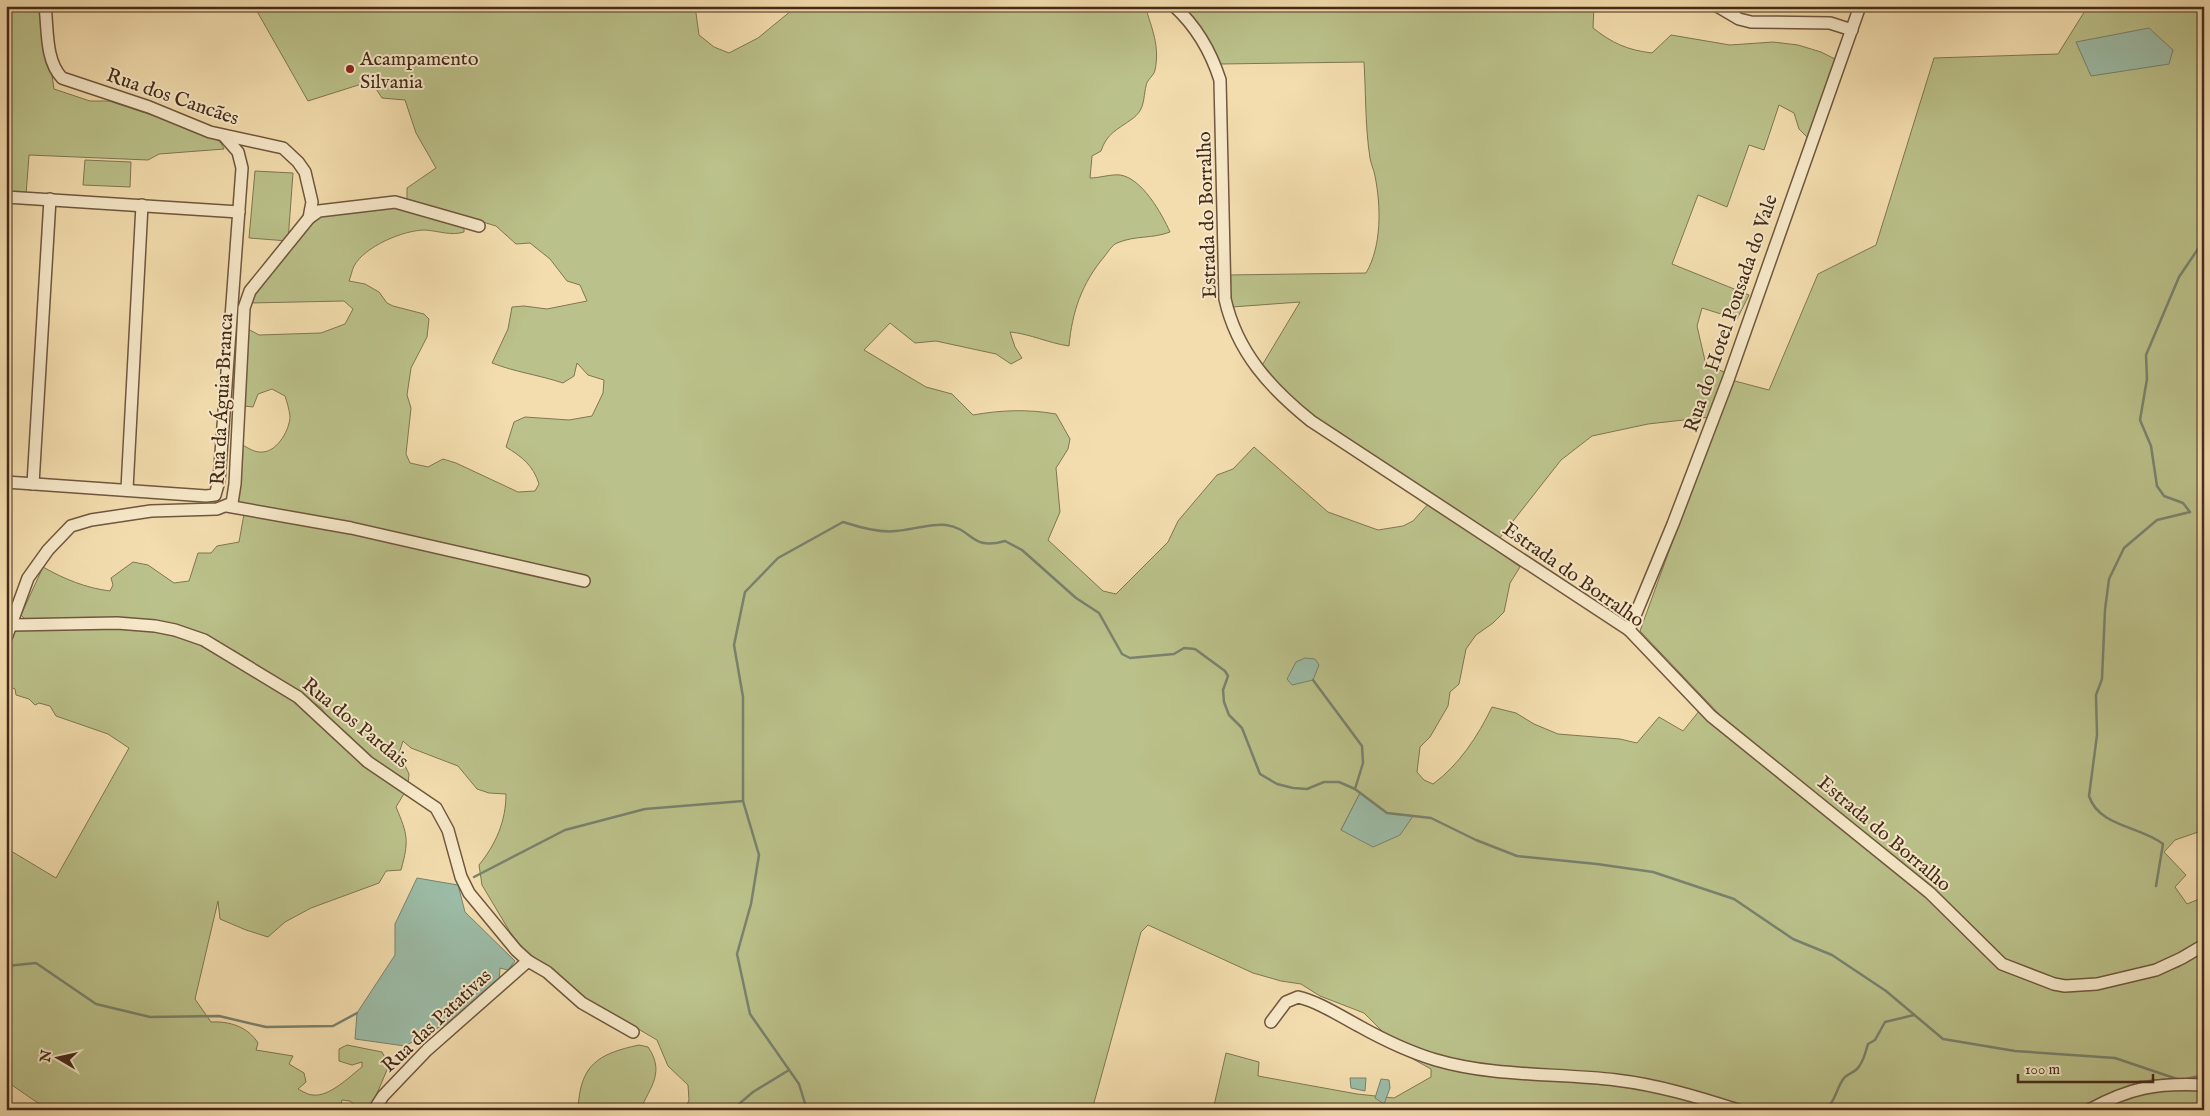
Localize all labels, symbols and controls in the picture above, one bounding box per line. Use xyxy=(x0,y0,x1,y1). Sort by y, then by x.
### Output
place label: Acampamento Silvania xyxy=(359,47,479,95)
street label: Rua dos Cancães xyxy=(103,63,242,132)
marker: Acampamento Silvania xyxy=(344,63,356,75)
street label: Estrada do Borralho xyxy=(1192,131,1223,299)
street label: Rua do Hotel Pousada do Vale xyxy=(1679,191,1784,436)
street label: Rua da Águia Branca xyxy=(206,312,240,486)
street label: Estrada do Borralho xyxy=(1497,517,1649,634)
street label: Rua dos Pardais xyxy=(296,672,414,774)
street label: Estrada do Borralho xyxy=(1812,771,1956,898)
street label: Rua das Patativas xyxy=(377,964,497,1078)
north arrow xyxy=(32,1034,82,1084)
text: N xyxy=(36,1049,56,1065)
scale bar xyxy=(2018,1051,2152,1083)
text: 100 m xyxy=(2025,1060,2061,1079)

